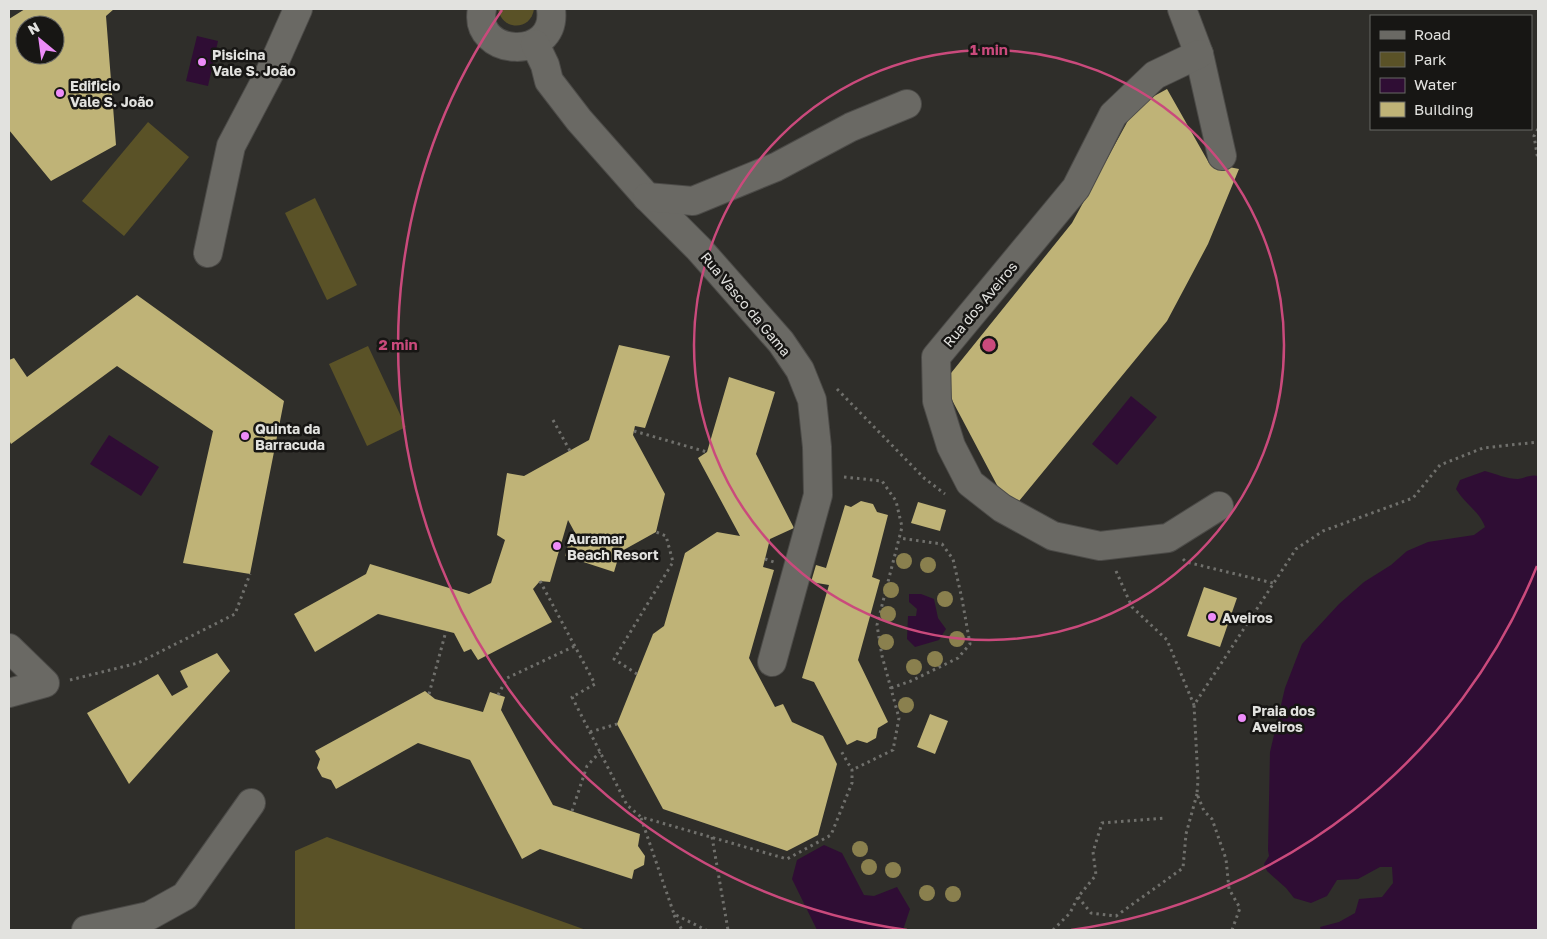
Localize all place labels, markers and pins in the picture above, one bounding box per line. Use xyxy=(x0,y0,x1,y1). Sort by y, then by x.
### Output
place label: Pisicina Vale S. João xyxy=(212,46,296,79)
marker: Pisicina Vale S. João xyxy=(196,56,208,68)
place label: Edificio Vale S. João xyxy=(70,77,154,110)
marker: Edificio Vale S. João xyxy=(54,87,66,99)
centre of rings xyxy=(980,336,998,354)
place label: Quinta da Barracuda xyxy=(255,420,325,453)
marker: Quinta da Barracuda xyxy=(239,430,251,442)
place label: Auramar Beach Resort xyxy=(567,530,659,563)
marker: Auramar Beach Resort xyxy=(551,540,563,552)
place label: Aveiros xyxy=(1222,609,1273,626)
marker: Aveiros xyxy=(1206,611,1218,623)
place label: Praia dos Aveiros xyxy=(1252,702,1315,735)
marker: Praia dos Aveiros xyxy=(1236,712,1248,724)

